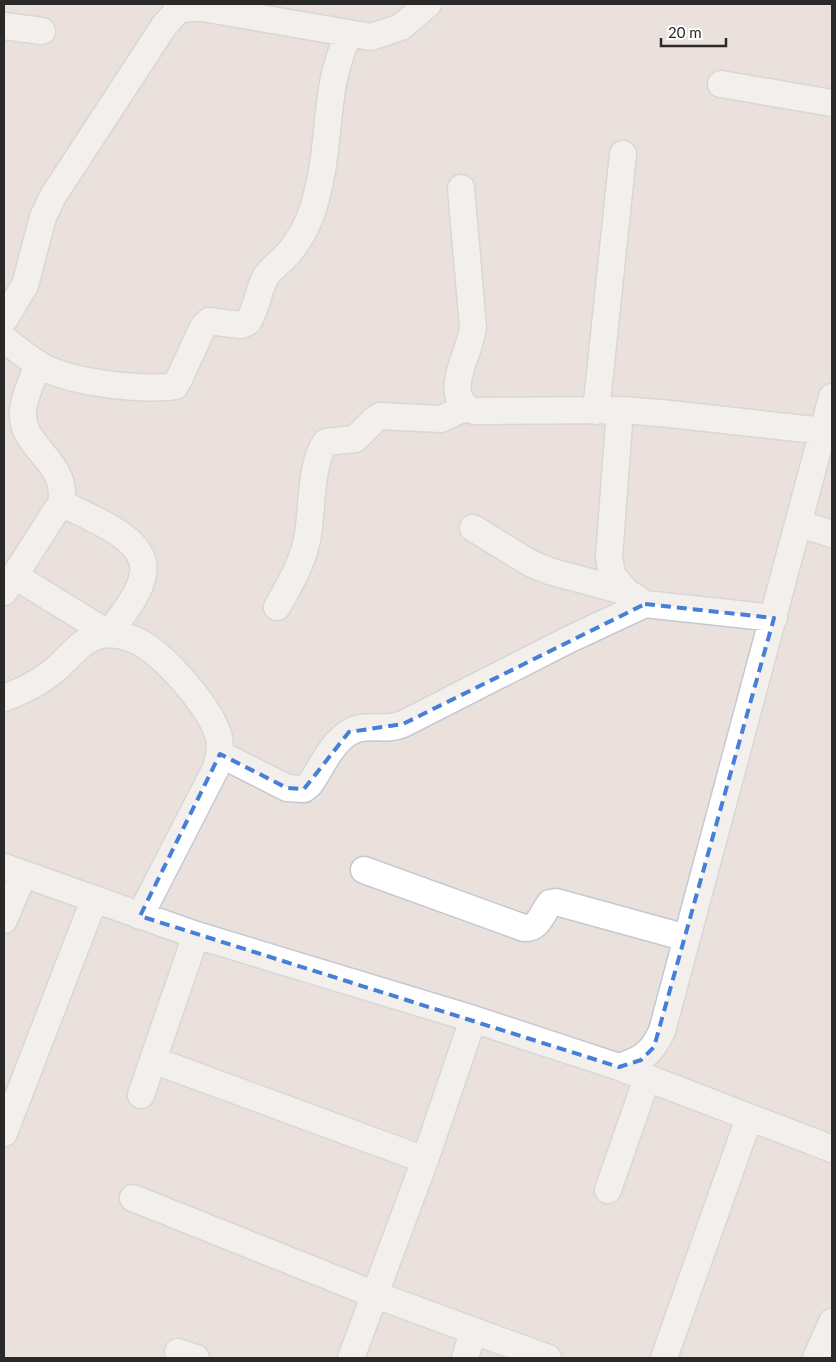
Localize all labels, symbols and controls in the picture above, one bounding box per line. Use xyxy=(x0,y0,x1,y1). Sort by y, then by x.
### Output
scale bar xyxy=(661,15,726,47)
text: 20 m xyxy=(668,23,702,41)

